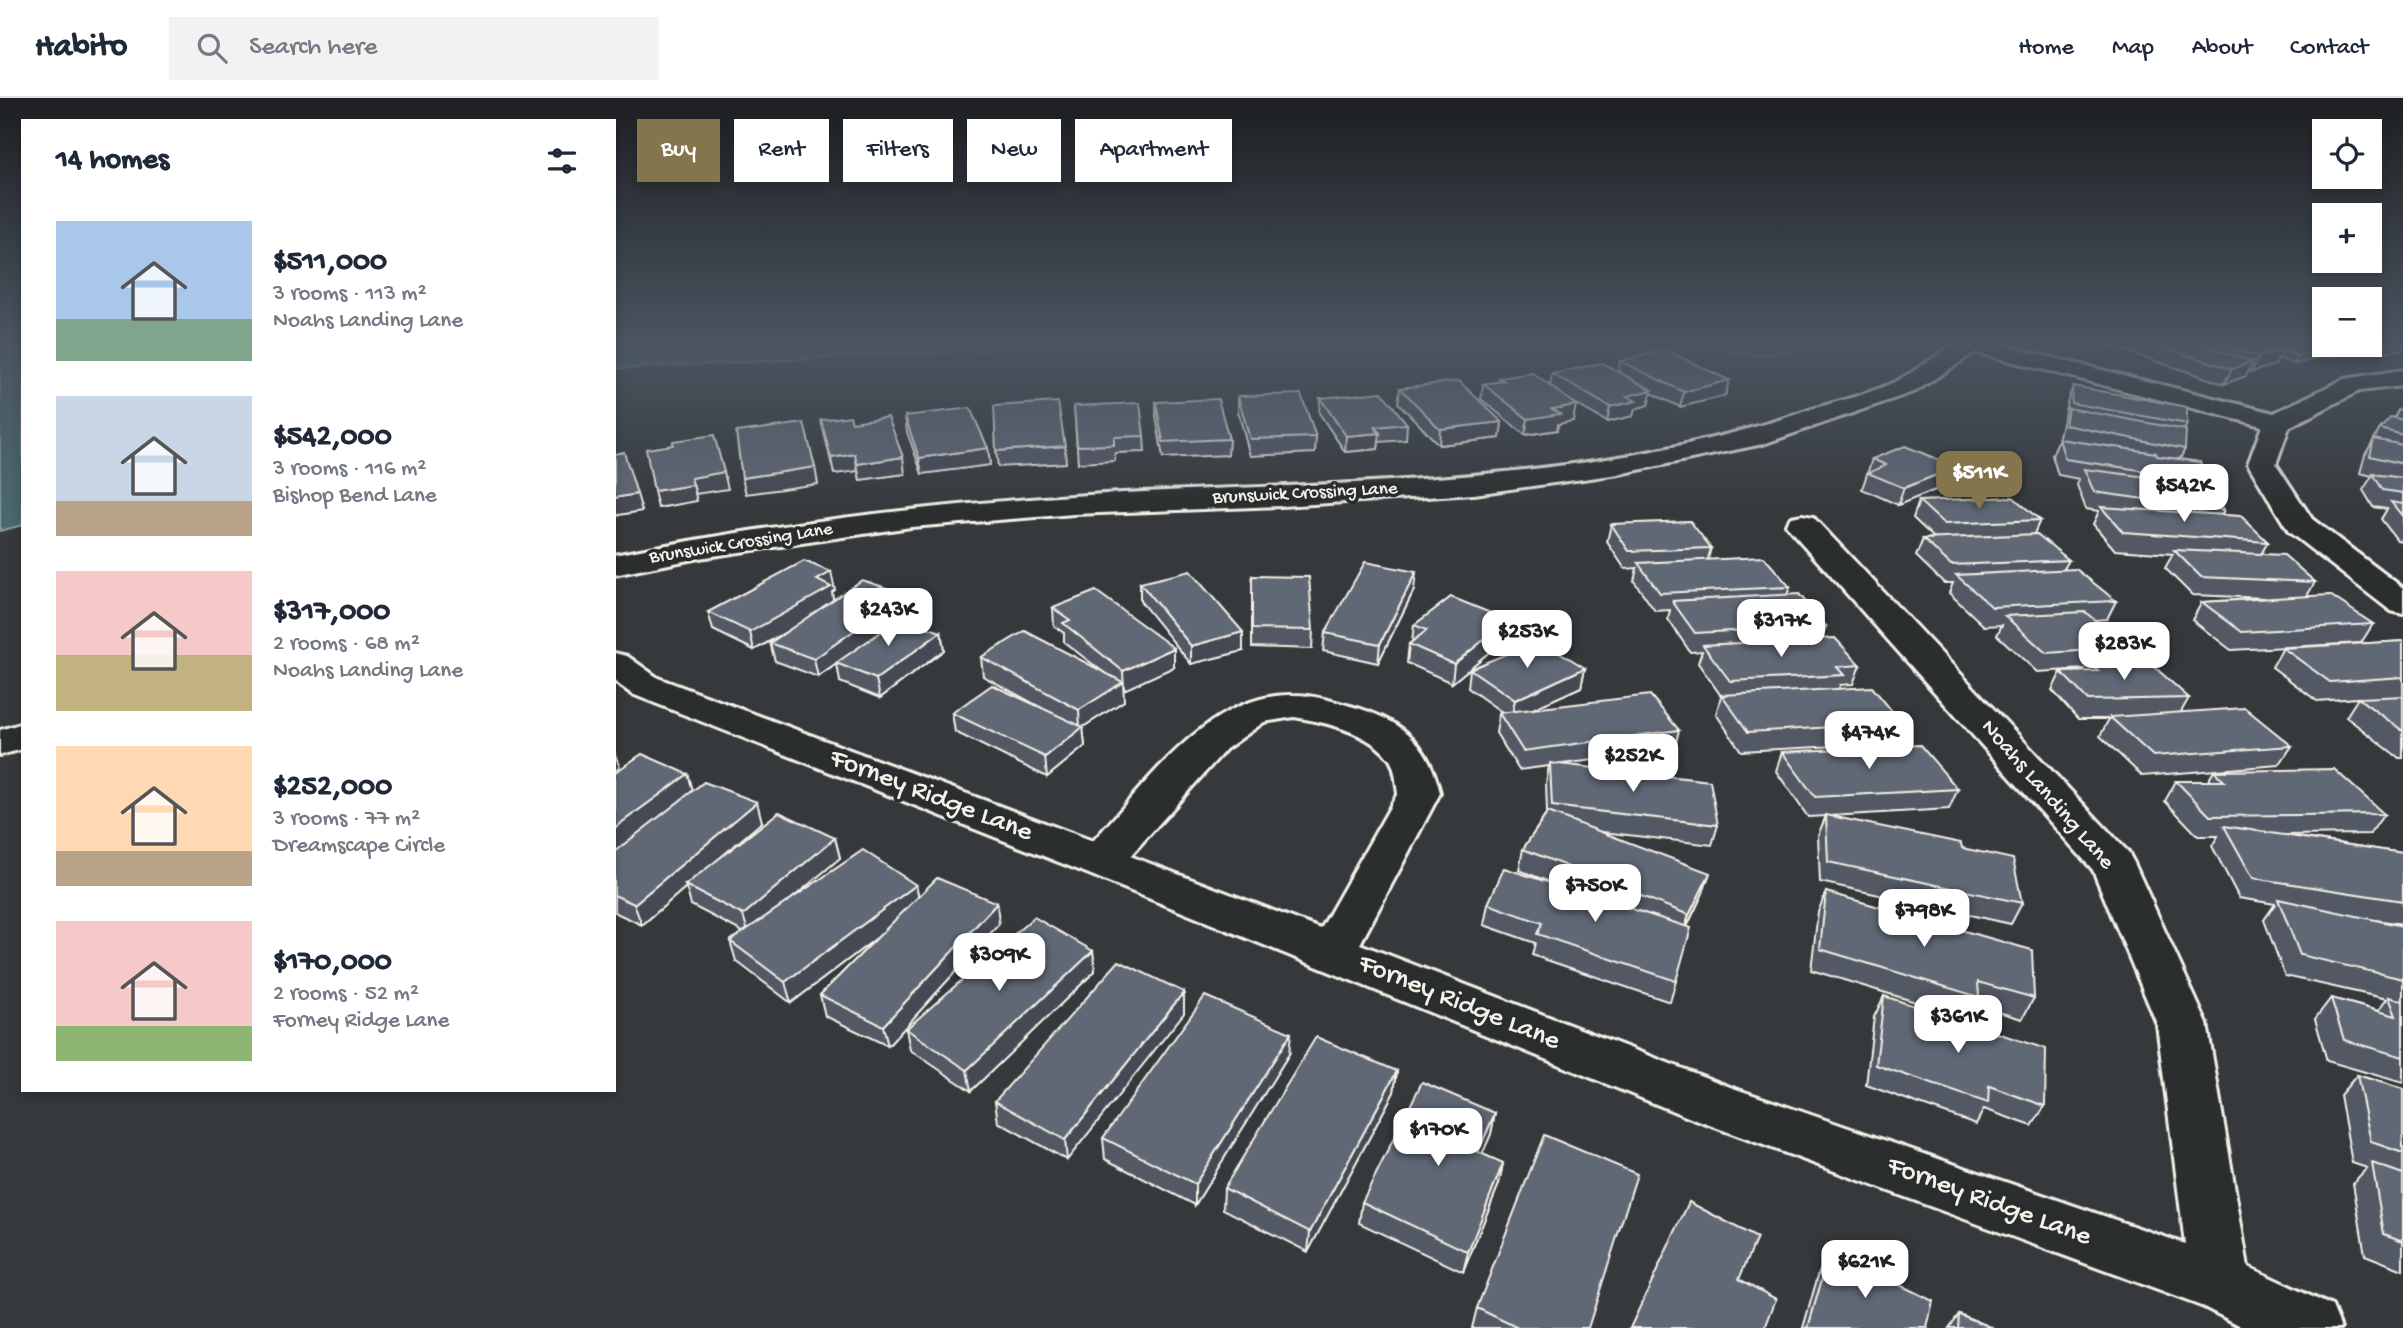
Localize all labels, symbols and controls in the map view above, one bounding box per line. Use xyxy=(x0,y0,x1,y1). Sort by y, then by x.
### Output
search box xyxy=(169,17,659,80)
text: Habito xyxy=(35,29,127,67)
icon: search xyxy=(193,29,231,67)
text: Search here xyxy=(249,33,377,64)
text: Home xyxy=(2018,34,2074,63)
text: Map xyxy=(2112,34,2154,63)
text: About xyxy=(2192,34,2252,63)
text: Contact xyxy=(2290,34,2368,63)
chip: Buy xyxy=(637,119,720,182)
chip: Rent xyxy=(734,119,829,182)
chip: Filters xyxy=(843,119,953,182)
chip: New xyxy=(967,119,1061,182)
chip: Apartment xyxy=(1075,119,1232,182)
map controls xyxy=(2312,119,2382,357)
button: locate xyxy=(2312,119,2382,189)
icon: filters xyxy=(543,142,581,180)
text: 14 homes xyxy=(56,144,169,179)
button: + xyxy=(2312,203,2382,273)
text: $511,000 xyxy=(273,246,387,281)
icon: home xyxy=(112,249,196,333)
text: 3 rooms · 113 m² xyxy=(273,281,427,308)
button: − xyxy=(2312,287,2382,357)
text: Noahs Landing Lane xyxy=(273,308,463,335)
text: $542,000 xyxy=(273,421,392,456)
icon: home xyxy=(112,424,196,508)
pin: $511K xyxy=(1930,452,2028,511)
text: 3 rooms · 116 m² xyxy=(273,456,426,483)
text: $511K xyxy=(1952,460,2006,487)
pin: $542K xyxy=(2135,464,2233,524)
text: $542K xyxy=(2155,473,2213,500)
street label: Brunswick Crossing Lane xyxy=(1211,478,1398,510)
text: Bishop Bend Lane xyxy=(273,483,437,510)
street label: Brunswick Crossing Lane xyxy=(647,518,835,570)
pin: $243K xyxy=(839,588,937,648)
text: $317,000 xyxy=(273,596,390,631)
text: $243K xyxy=(859,597,917,624)
icon: home xyxy=(112,599,196,683)
pin: $317K xyxy=(1732,600,1830,659)
text: $317K xyxy=(1753,608,1809,635)
pin: $253K xyxy=(1478,610,1576,670)
text: $253K xyxy=(1498,619,1556,646)
pin: $283K xyxy=(2075,622,2173,682)
text: 2 rooms · 68 m² xyxy=(273,631,420,658)
text: $283K xyxy=(2095,631,2153,658)
text: Noahs Landing Lane xyxy=(273,658,463,685)
pin: $474K xyxy=(1820,712,1918,771)
street label: Noahs Landing Lane xyxy=(1974,714,2120,876)
text: $474K xyxy=(1841,720,1897,747)
pin: $252K xyxy=(1584,734,1682,794)
street label: Forney Ridge Lane xyxy=(824,742,1038,850)
text: $252K xyxy=(1604,743,1662,770)
text: $252,000 xyxy=(273,771,392,806)
icon: home xyxy=(112,774,196,858)
text: 3 rooms · 77 m² xyxy=(273,806,420,833)
text: Dreamscape Circle xyxy=(273,833,445,860)
pin: $750K xyxy=(1546,864,1644,924)
text: $750K xyxy=(1565,873,1625,900)
pin: $798K xyxy=(1875,890,1973,949)
text: $798K xyxy=(1894,898,1954,925)
pin: $309K xyxy=(950,934,1048,993)
text: $309K xyxy=(969,942,1029,969)
text: $170,000 xyxy=(273,946,392,981)
street label: Forney Ridge Lane xyxy=(1352,947,1565,1059)
icon: home xyxy=(112,949,196,1033)
text: 2 rooms · 52 m² xyxy=(273,981,419,1008)
pin: $361K xyxy=(1909,996,2007,1055)
text: $361K xyxy=(1930,1004,1986,1031)
text: Forney Ridge Lane xyxy=(273,1008,449,1035)
pin: $170K xyxy=(1389,1108,1487,1168)
text: $170K xyxy=(1409,1117,1467,1144)
street label: Forney Ridge Lane xyxy=(1882,1149,2096,1254)
pin: $621K xyxy=(1816,1240,1914,1300)
text: $621K xyxy=(1837,1249,1893,1276)

